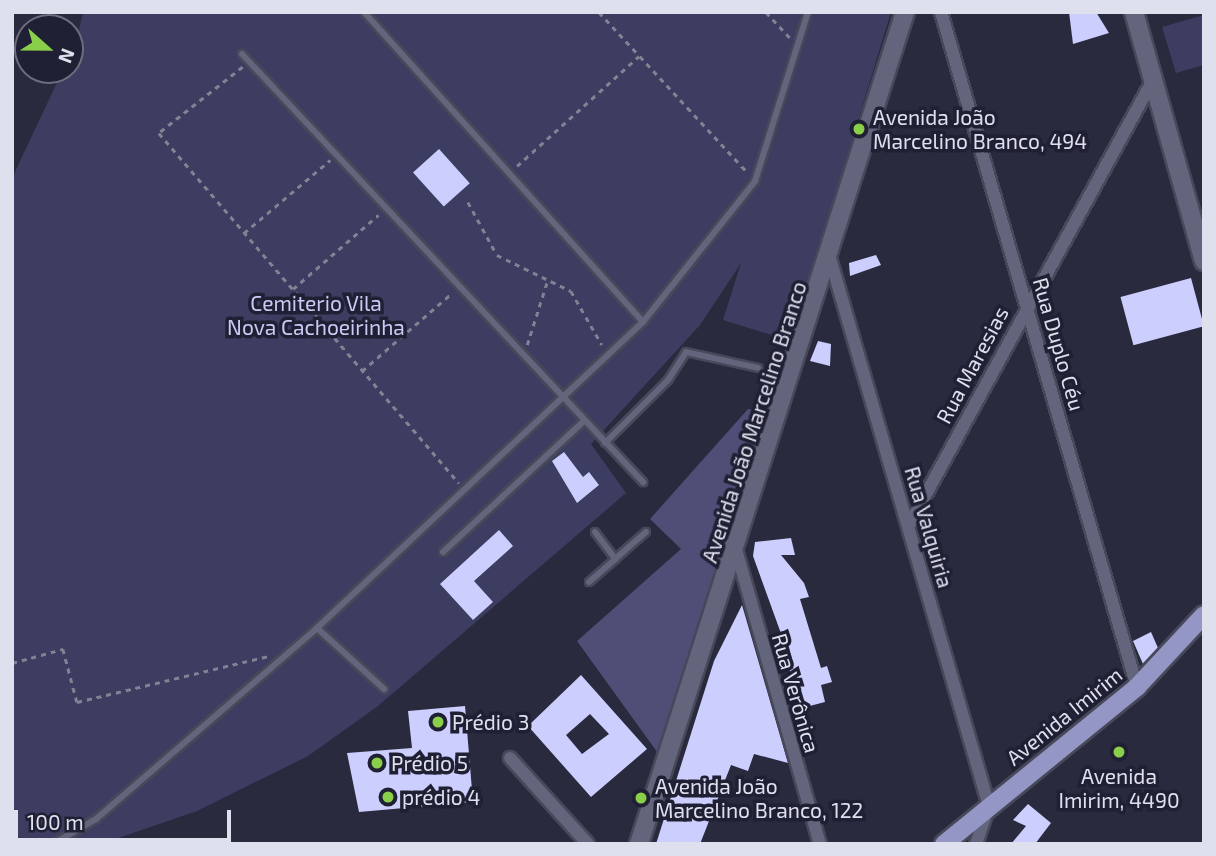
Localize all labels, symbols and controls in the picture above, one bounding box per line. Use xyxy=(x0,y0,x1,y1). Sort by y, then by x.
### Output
north arrow xyxy=(14,14,84,84)
text: N xyxy=(54,45,80,67)
place label: Avenida João Marcelino Branco, 494 xyxy=(873,104,1087,154)
marker: Avenida João Marcelino Branco, 494 xyxy=(851,121,867,137)
street label: Rua Duplo Céu xyxy=(1028,275,1090,413)
street label: Avenida João Marcelino Branco xyxy=(696,278,812,566)
park label: Cemiterio Vila Nova Cachoeirinha xyxy=(227,290,405,340)
street label: Rua Maresias xyxy=(931,302,1013,428)
street label: Rua Valquiria xyxy=(900,463,958,591)
street label: Rua Verônica xyxy=(767,630,825,756)
street label: Avenida Imirim xyxy=(1001,662,1127,770)
place label: Prédio 3 xyxy=(452,709,529,735)
marker: Prédio 3 xyxy=(430,714,446,730)
marker: Avenida Imirim, 4490 xyxy=(1111,744,1127,760)
place label: Prédio 5 xyxy=(391,750,468,776)
marker: Prédio 5 xyxy=(369,755,385,771)
place label: Avenida Imirim, 4490 xyxy=(1058,763,1180,813)
place label: Avenida João Marcelino Branco, 122 xyxy=(655,773,863,823)
place label: prédio 4 xyxy=(402,784,480,810)
marker: prédio 4 xyxy=(380,789,396,805)
marker: Avenida João Marcelino Branco, 122 xyxy=(633,790,649,806)
scale bar xyxy=(18,796,234,840)
text: 100 m xyxy=(27,809,84,834)

